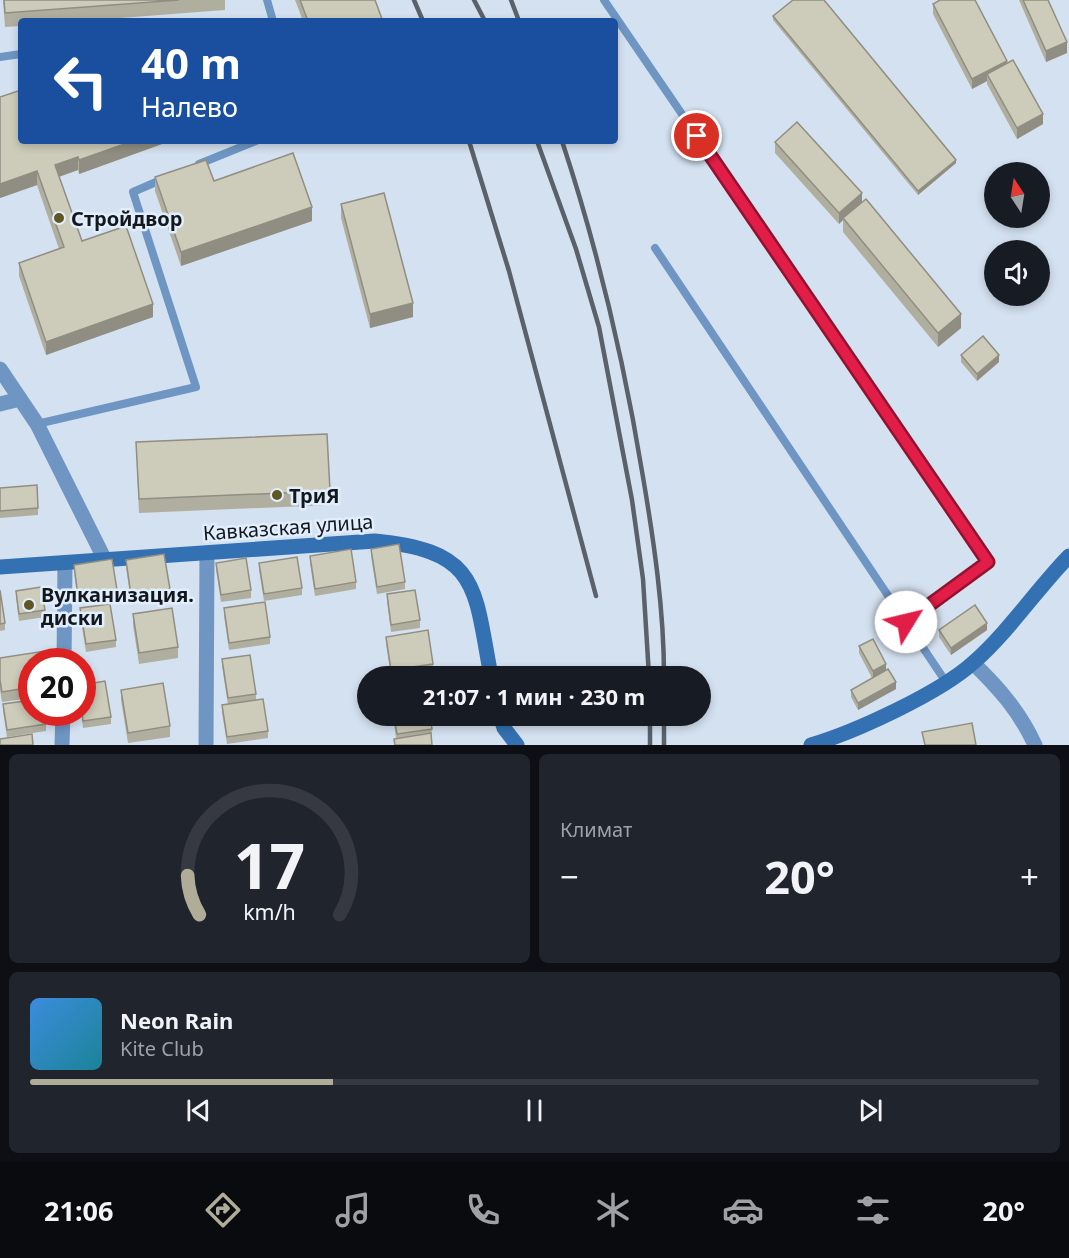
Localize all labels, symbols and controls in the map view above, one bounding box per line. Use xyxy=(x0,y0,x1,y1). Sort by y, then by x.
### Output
text: 40 m xyxy=(141,34,241,91)
icon: left xyxy=(42,42,120,120)
text: Налево xyxy=(141,88,238,125)
pin xyxy=(671,110,722,161)
icon: arrive xyxy=(680,119,713,152)
north arrow xyxy=(984,162,1050,228)
map controls xyxy=(984,162,1050,306)
place label: Стройдвор xyxy=(71,205,182,232)
marker: Стройдвор xyxy=(52,211,66,225)
button: sound xyxy=(984,240,1050,306)
place label: ТриЯ xyxy=(289,482,340,509)
marker: ТриЯ xyxy=(270,488,284,502)
street label: Кавказская улица xyxy=(202,508,374,546)
place label: Вулканизация. диски xyxy=(41,581,194,631)
position arrow xyxy=(874,590,938,654)
marker: Вулканизация. диски xyxy=(22,598,36,612)
speed limit sign: 20 xyxy=(18,648,96,726)
text: 21:07 · 1 мин · 230 m xyxy=(423,681,645,711)
text: Климат xyxy=(560,816,632,843)
text: 17 xyxy=(234,822,305,907)
text: 20° xyxy=(764,846,835,907)
text: − xyxy=(560,854,579,899)
text: + xyxy=(1020,854,1039,899)
text: km/h xyxy=(243,898,296,927)
text: Neon Rain xyxy=(120,1005,233,1035)
text: Kite Club xyxy=(120,1035,204,1062)
icon: previous xyxy=(182,1094,215,1127)
icon: pause xyxy=(518,1094,551,1127)
icon: next xyxy=(854,1094,887,1127)
icon: directions xyxy=(202,1189,244,1231)
icon: music xyxy=(332,1189,374,1231)
icon: phone xyxy=(462,1189,504,1231)
icon: climate xyxy=(592,1189,634,1231)
icon: car xyxy=(722,1189,764,1231)
icon: filters xyxy=(852,1189,894,1231)
text: 21:06 xyxy=(44,1192,113,1229)
text: 20° xyxy=(983,1192,1025,1229)

